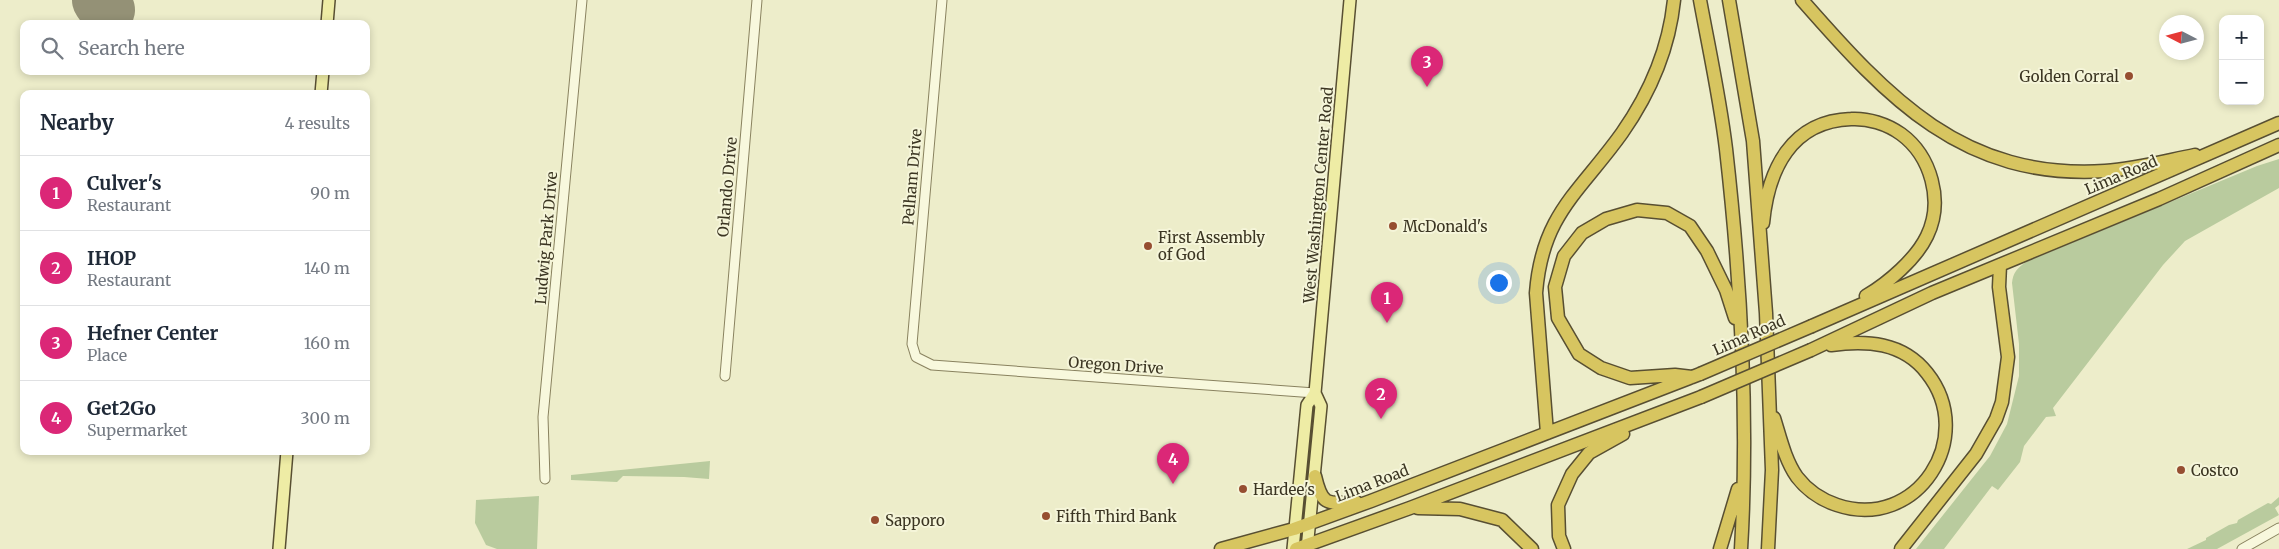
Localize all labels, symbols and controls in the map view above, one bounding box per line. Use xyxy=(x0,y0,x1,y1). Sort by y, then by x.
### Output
north arrow xyxy=(2159,15,2204,60)
map controls xyxy=(2219,15,2264,105)
button: + xyxy=(2219,15,2264,60)
search box xyxy=(20,20,370,75)
icon: search xyxy=(38,34,66,62)
text: Search here xyxy=(78,36,185,60)
pin: 3 xyxy=(1411,46,1443,87)
button: − xyxy=(2219,60,2264,105)
place label: Golden Corral xyxy=(2020,67,2119,86)
marker: Golden Corral xyxy=(2123,70,2135,82)
street label: West Washington Center Road xyxy=(1299,86,1337,305)
text: Nearby xyxy=(40,109,114,136)
text: 4 results xyxy=(284,113,350,133)
street label: Pelham Drive xyxy=(898,128,926,226)
street label: Orlando Drive xyxy=(713,136,741,238)
street label: Lima Road xyxy=(2082,151,2160,199)
text: Culver's xyxy=(87,171,162,195)
street label: Ludwig Park Drive xyxy=(531,171,561,305)
text: 1 xyxy=(52,183,60,203)
text: 90 m xyxy=(310,183,350,203)
text: Restaurant xyxy=(87,195,171,215)
place label: McDonald's xyxy=(1403,217,1488,236)
marker: McDonald's xyxy=(1387,220,1399,232)
place label: First Assembly of God xyxy=(1158,228,1265,264)
marker: First Assembly of God xyxy=(1142,240,1154,252)
text: IHOP xyxy=(87,246,136,270)
text: 2 xyxy=(51,258,61,278)
text: 140 m xyxy=(304,258,350,278)
text: Restaurant xyxy=(87,270,171,290)
your location xyxy=(1486,270,1512,296)
pin: 1 xyxy=(1371,282,1403,323)
street label: Lima Road xyxy=(1710,311,1788,359)
text: Hefner Center xyxy=(87,321,218,345)
text: 3 xyxy=(51,333,61,353)
text: 160 m xyxy=(304,333,350,353)
text: Place xyxy=(87,345,127,365)
street label: Oregon Drive xyxy=(1068,352,1164,378)
pin: 2 xyxy=(1365,378,1397,419)
text: Get2Go xyxy=(87,396,156,420)
text: 4 xyxy=(51,408,61,428)
text: 300 m xyxy=(301,408,350,428)
text: Supermarket xyxy=(87,420,188,440)
pin: 4 xyxy=(1157,443,1189,484)
street label: Lima Road xyxy=(1333,460,1411,506)
place label: Costco xyxy=(2191,461,2239,480)
marker: Costco xyxy=(2175,464,2187,476)
place label: Hardee's xyxy=(1253,480,1315,499)
marker: Hardee's xyxy=(1237,483,1249,495)
place label: Fifth Third Bank xyxy=(1056,507,1177,526)
marker: Fifth Third Bank xyxy=(1040,510,1052,522)
place label: Sapporo xyxy=(885,511,945,530)
marker: Sapporo xyxy=(869,514,881,526)

